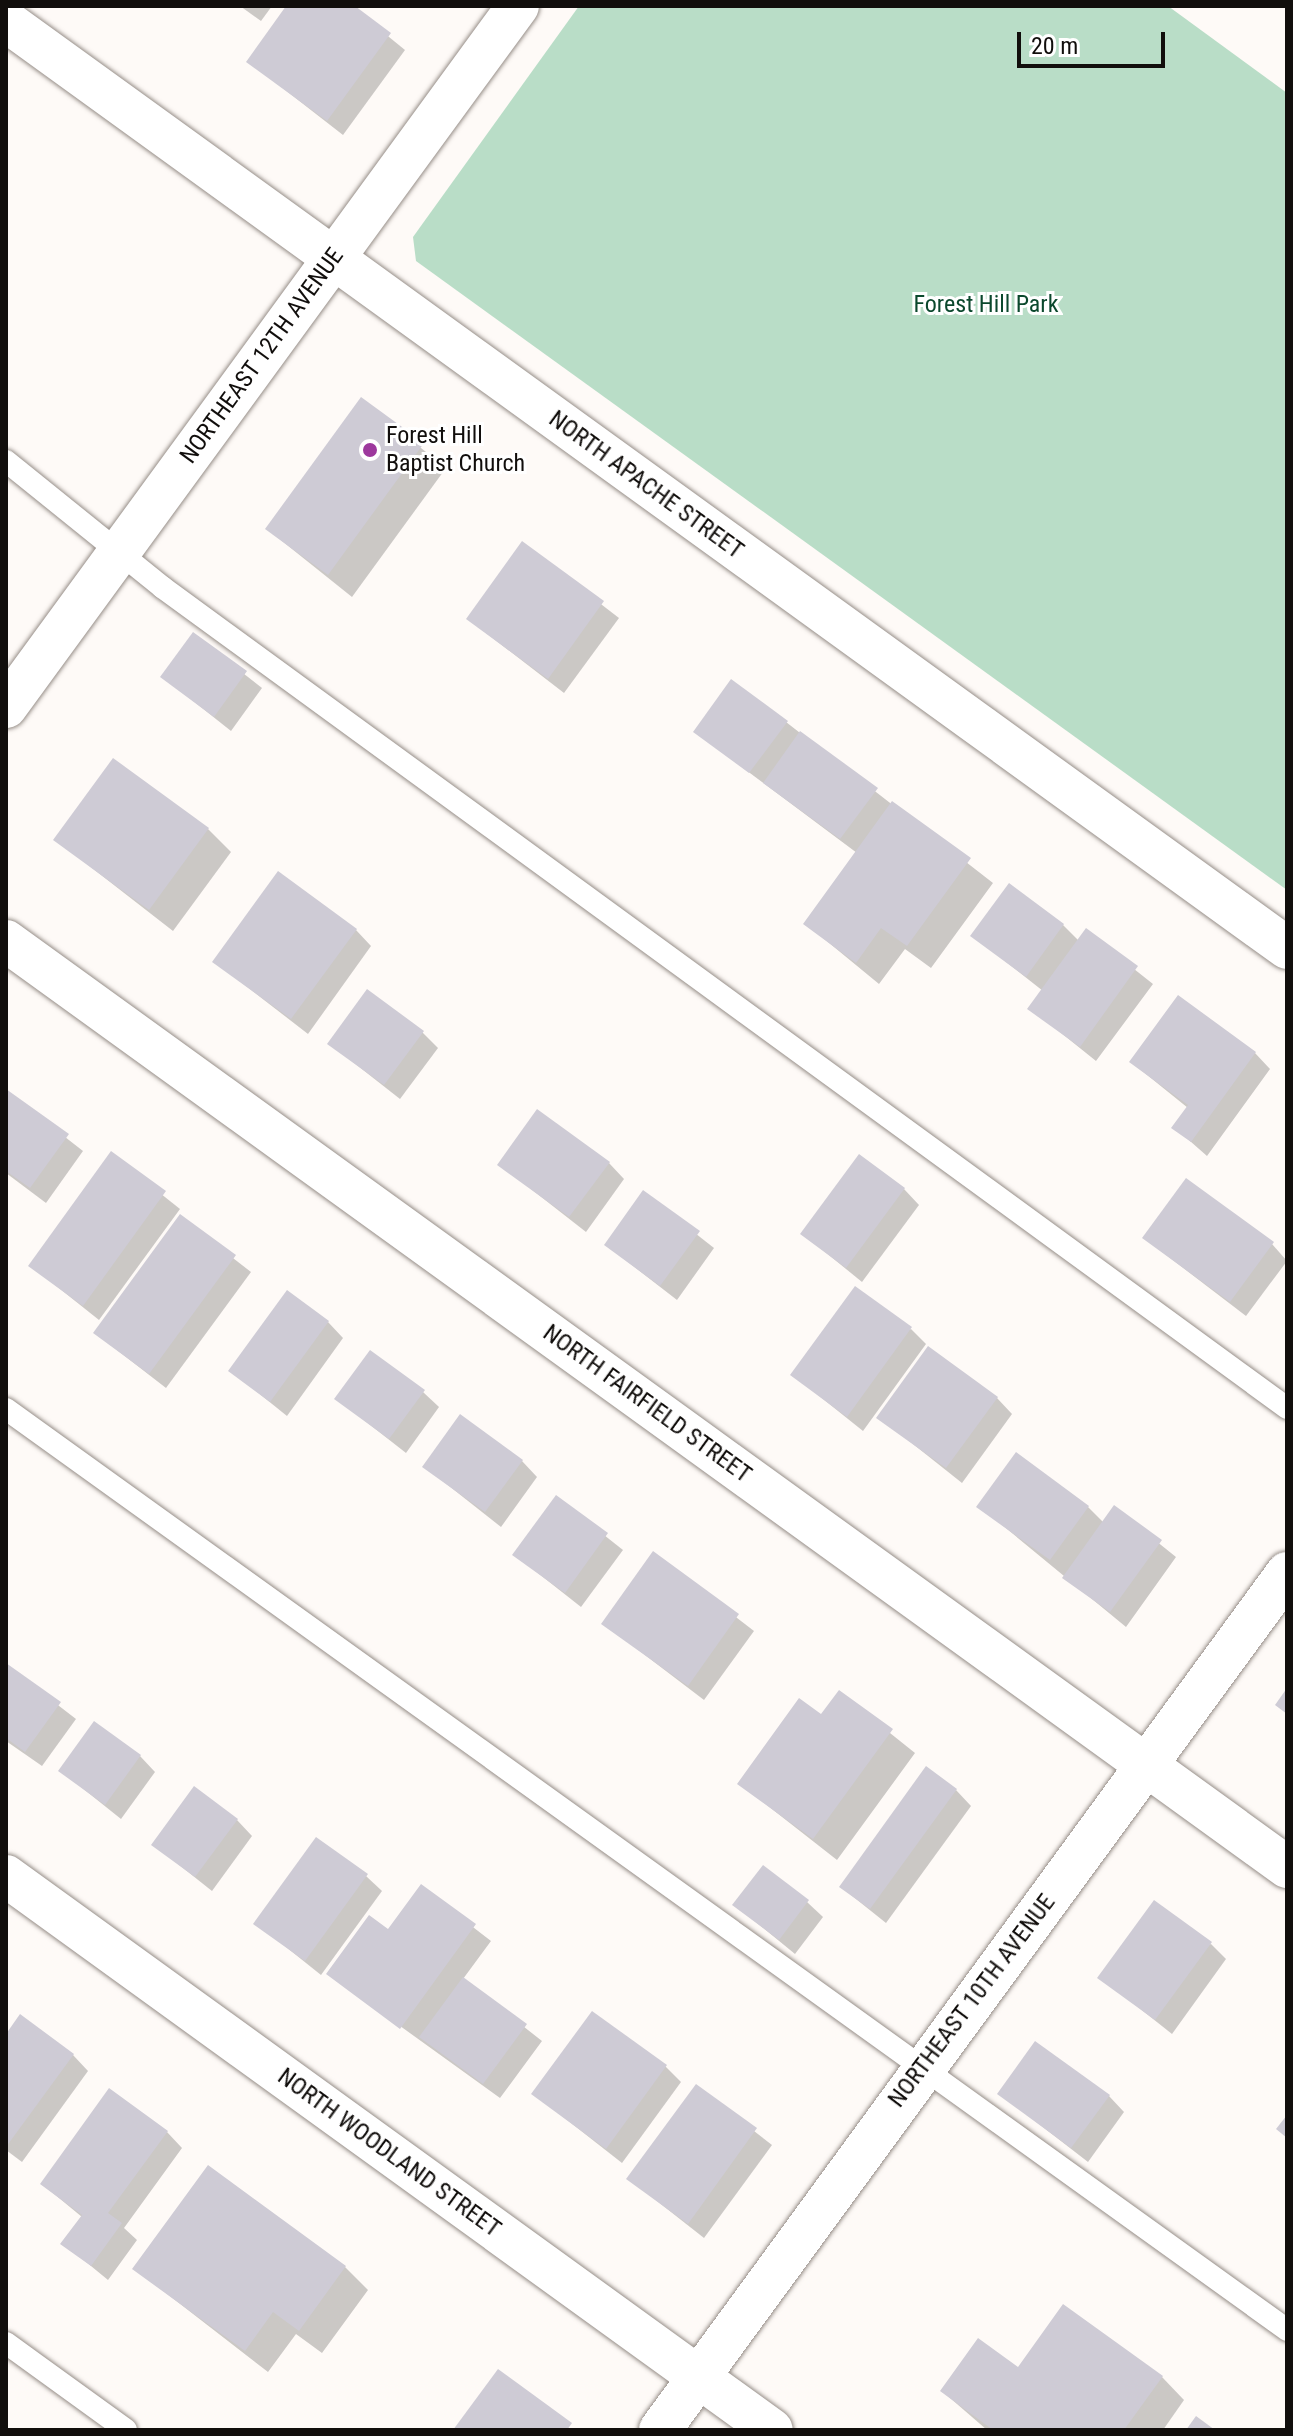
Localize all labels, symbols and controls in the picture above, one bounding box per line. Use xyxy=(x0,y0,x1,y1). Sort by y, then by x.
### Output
scale bar xyxy=(1021,16,1169,66)
text: 20 m xyxy=(1031,32,1078,60)
street label: NORTHEAST 12TH AVENUE xyxy=(174,242,350,470)
park label: Forest Hill Park xyxy=(914,291,1058,319)
street label: NORTH APACHE STREET xyxy=(543,405,749,565)
place label: Forest Hill Baptist Church xyxy=(386,422,525,478)
marker: Forest Hill Baptist Church xyxy=(361,441,379,459)
street label: NORTH FAIRFIELD STREET xyxy=(537,1319,757,1489)
street label: NORTHEAST 10TH AVENUE xyxy=(882,1889,1062,2113)
street label: NORTH WOODLAND STREET xyxy=(272,2062,506,2244)

